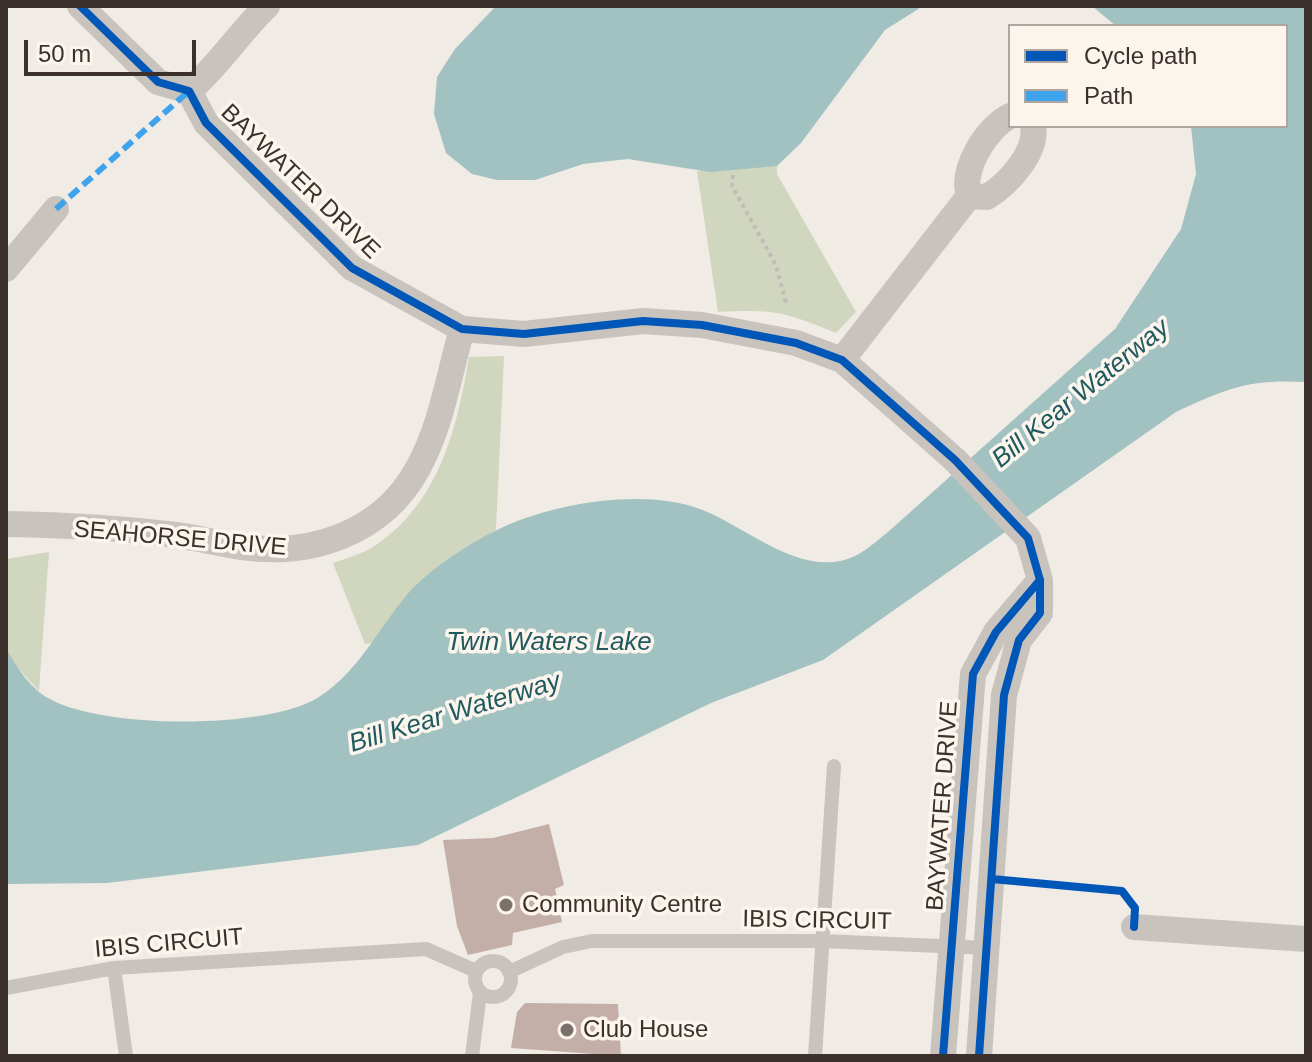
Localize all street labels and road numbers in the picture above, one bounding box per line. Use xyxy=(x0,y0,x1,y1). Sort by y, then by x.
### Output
street label: BAYWATER DRIVE xyxy=(214,99,386,265)
street label: SEAHORSE DRIVE xyxy=(72,515,288,563)
street label: BAYWATER DRIVE xyxy=(921,700,965,912)
street label: IBIS CIRCUIT xyxy=(742,905,892,937)
street label: IBIS CIRCUIT xyxy=(93,923,245,965)

